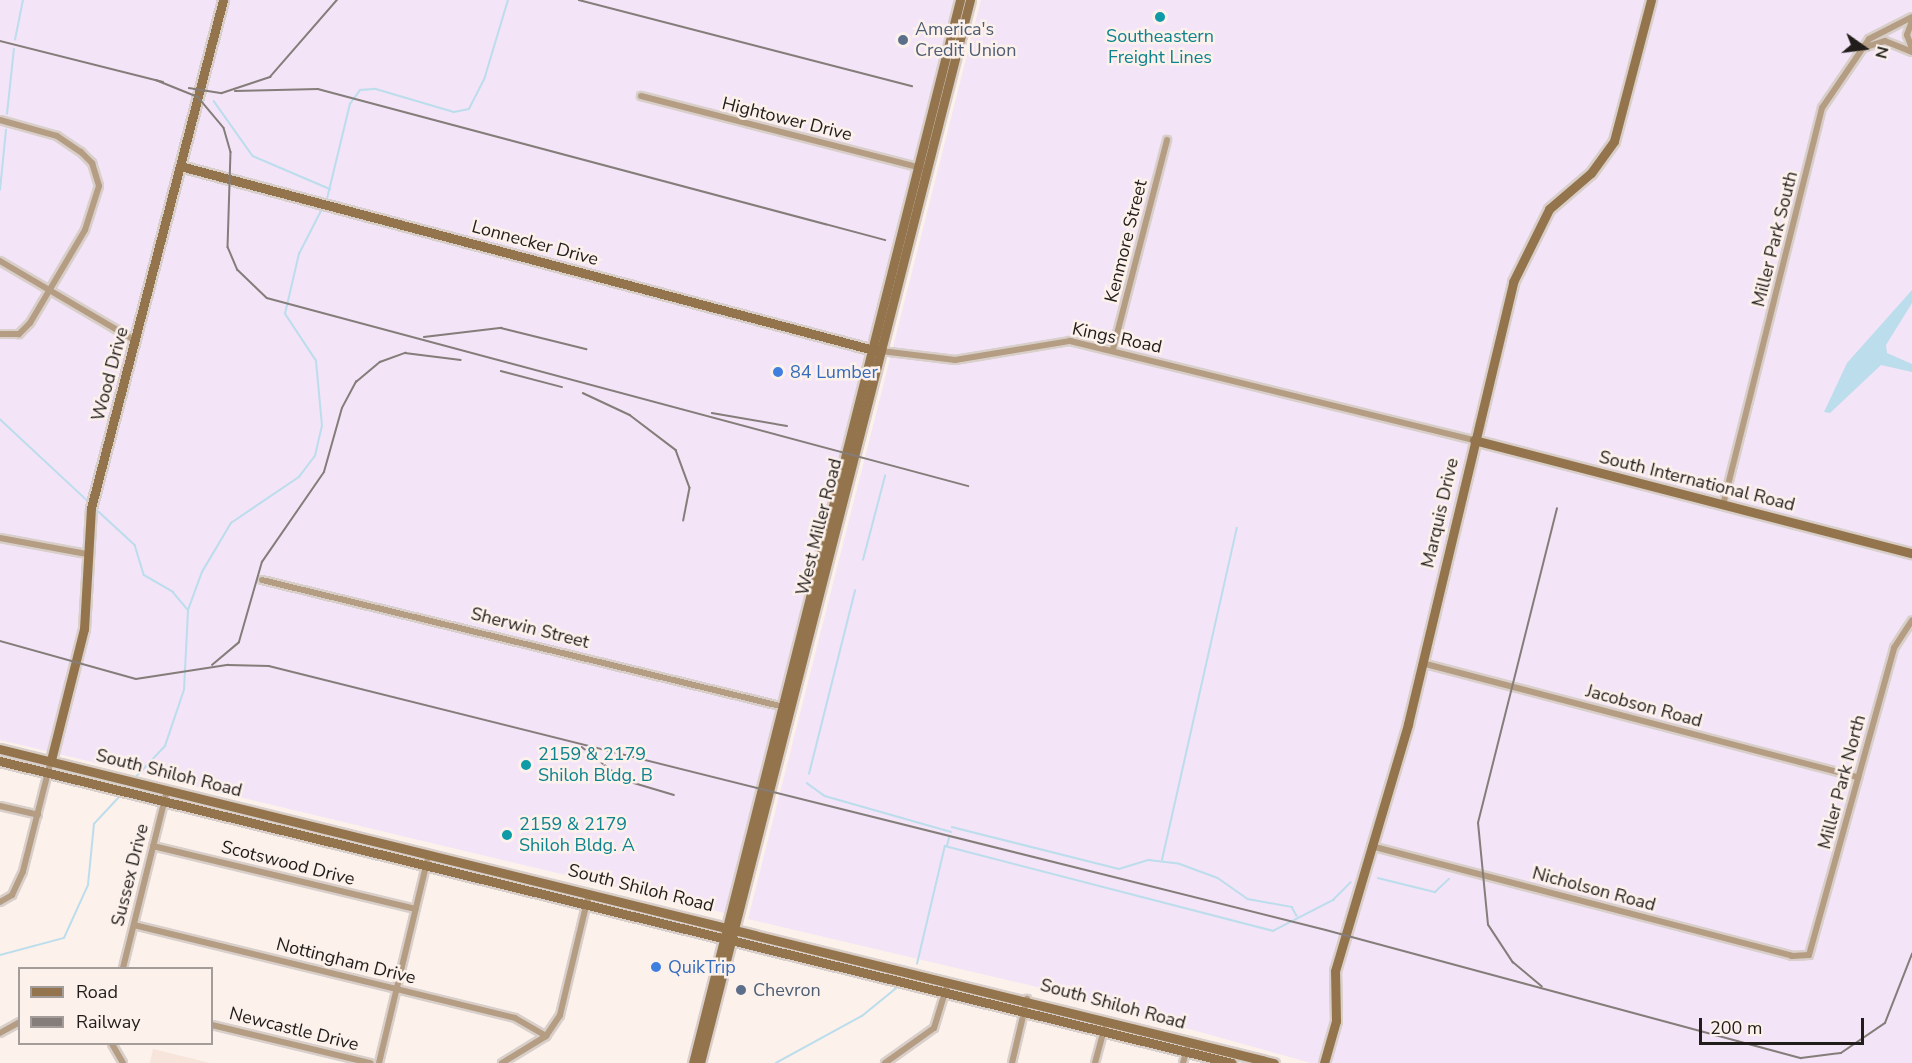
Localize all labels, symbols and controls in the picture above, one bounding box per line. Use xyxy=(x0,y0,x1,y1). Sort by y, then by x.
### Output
marker: Southeastern Freight Lines xyxy=(1153,10,1167,24)
north arrow xyxy=(1834,18,1894,78)
place label: America's Credit Union xyxy=(915,19,1016,62)
place label: Southeastern Freight Lines xyxy=(1106,26,1214,68)
marker: America's Credit Union xyxy=(896,33,910,47)
text: N xyxy=(1869,44,1894,61)
street label: Hightower Drive xyxy=(720,92,854,146)
street label: Miller Park South xyxy=(1748,169,1802,309)
street label: Kenmore Street xyxy=(1100,177,1152,305)
street label: Lonnecker Drive xyxy=(469,216,601,270)
street label: Kings Road xyxy=(1070,318,1164,358)
street label: Wood Drive xyxy=(87,325,133,423)
place label: 84 Lumber xyxy=(790,361,878,383)
marker: 84 Lumber xyxy=(771,365,785,379)
street label: South International Road xyxy=(1597,446,1797,516)
street label: West Miller Road xyxy=(792,456,846,598)
street label: Marquis Drive xyxy=(1417,456,1463,570)
street label: Sherwin Street xyxy=(469,603,591,653)
street label: Jacobson Road xyxy=(1584,680,1704,732)
street label: Miller Park North xyxy=(1814,712,1870,852)
street label: South Shiloh Road xyxy=(94,744,244,802)
place label: 2159 & 2179 Shiloh Bldg. B xyxy=(538,744,653,786)
marker: 2159 & 2179 Shiloh Bldg. B xyxy=(519,758,533,772)
place label: 2159 & 2179 Shiloh Bldg. A xyxy=(519,814,635,856)
street label: Sussex Drive xyxy=(107,822,153,928)
marker: 2159 & 2179 Shiloh Bldg. A xyxy=(500,828,514,842)
street label: Scotswood Drive xyxy=(219,836,357,890)
street label: South Shiloh Road xyxy=(566,859,716,917)
street label: Nicholson Road xyxy=(1530,862,1658,916)
street label: Nottingham Drive xyxy=(274,933,418,989)
place label: QuikTrip xyxy=(668,956,736,978)
marker: QuikTrip xyxy=(649,960,663,974)
legend xyxy=(18,967,213,1045)
street label: South Shiloh Road xyxy=(1038,974,1188,1034)
place label: Chevron xyxy=(753,979,821,1001)
text: Road xyxy=(76,980,118,1004)
marker: Chevron xyxy=(734,983,748,997)
street label: Newcastle Drive xyxy=(227,1002,361,1056)
scale bar xyxy=(1702,1006,1867,1044)
text: Railway xyxy=(76,1010,141,1034)
text: 200 m xyxy=(1710,1016,1762,1040)

